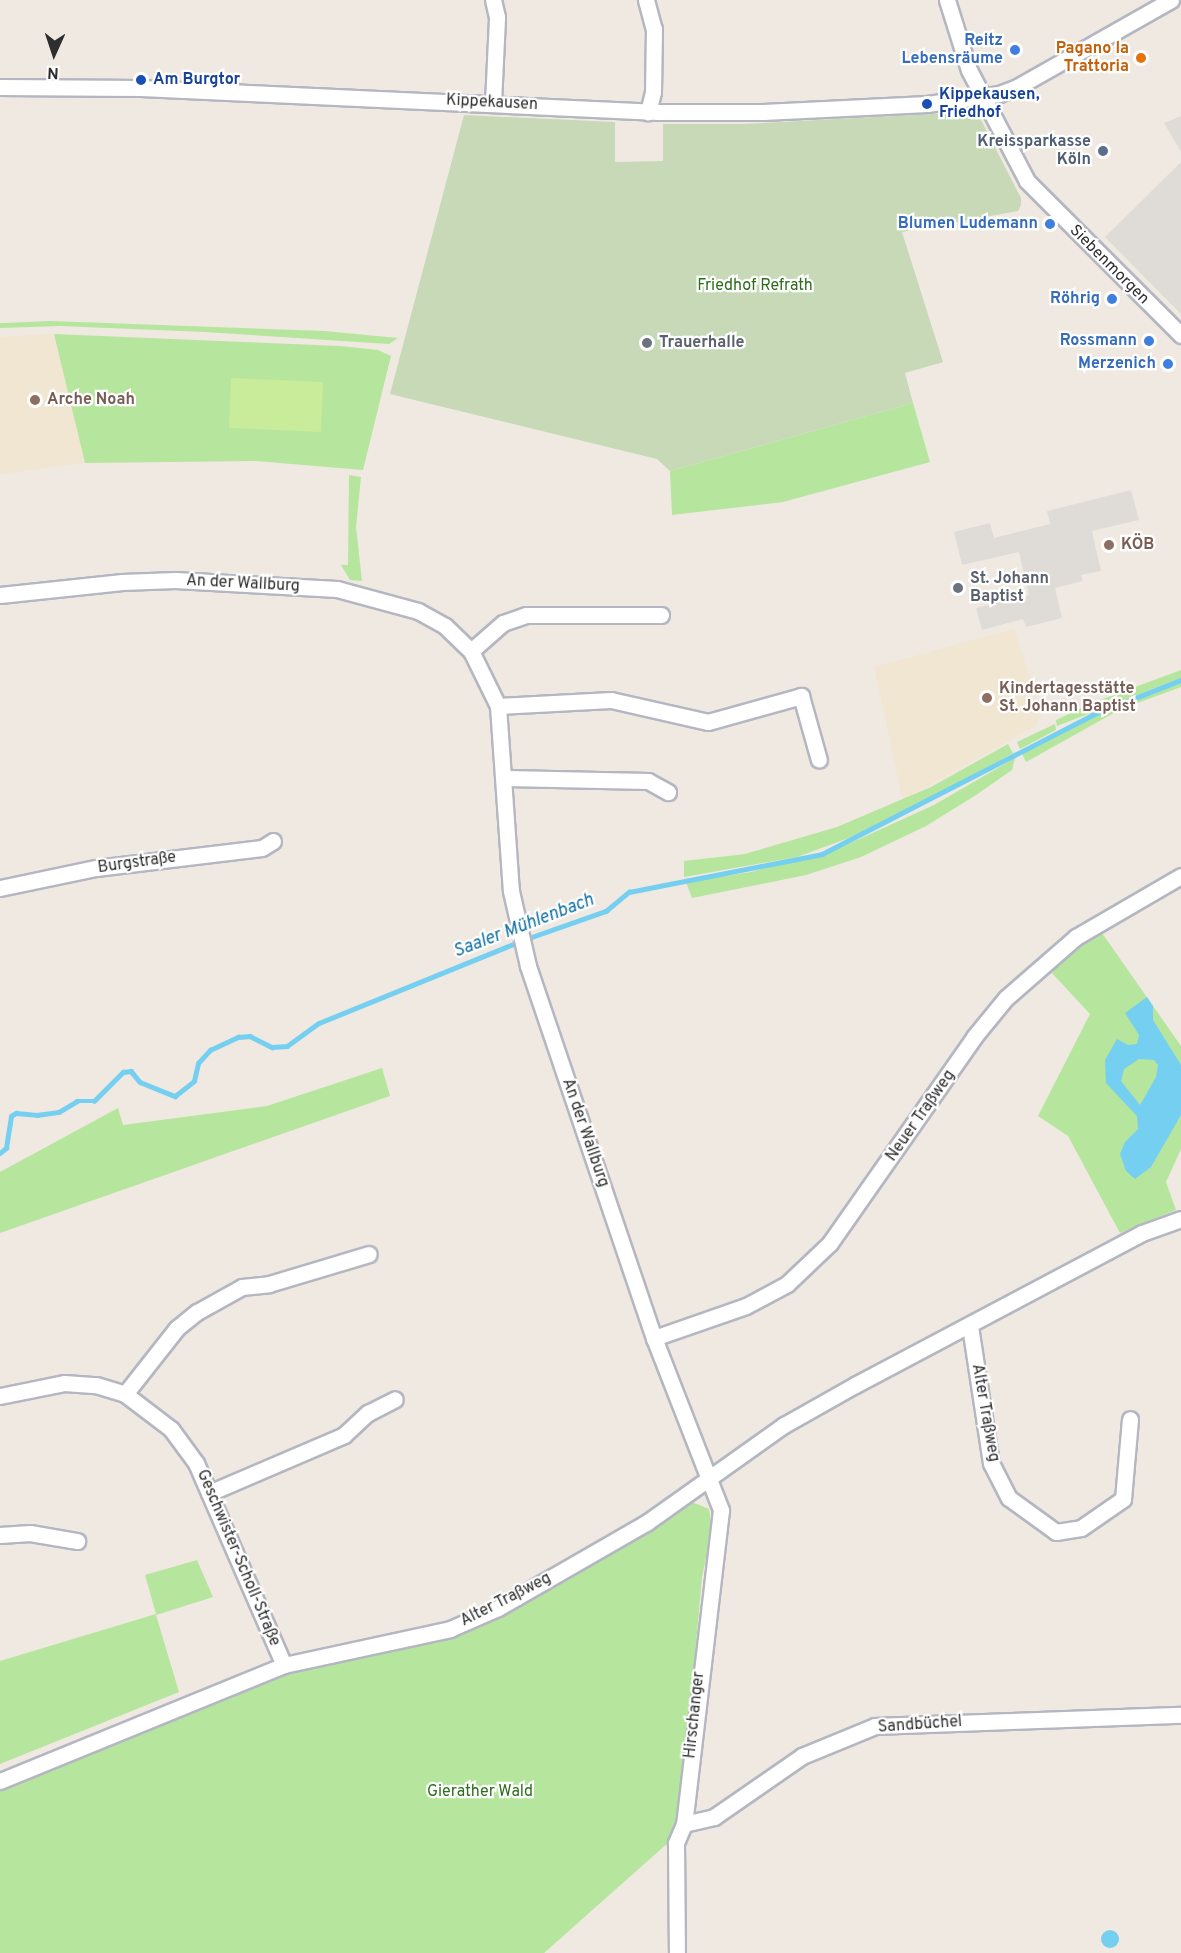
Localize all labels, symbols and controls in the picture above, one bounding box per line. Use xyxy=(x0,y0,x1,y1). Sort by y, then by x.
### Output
north arrow xyxy=(24,24,84,84)
place label: Reitz Lebensräume xyxy=(901,31,1003,69)
place label: Pagano la Trattoria xyxy=(1056,39,1129,77)
marker: Reitz Lebensräume xyxy=(1008,43,1022,57)
marker: Pagano la Trattoria xyxy=(1134,51,1148,65)
text: N xyxy=(47,62,59,82)
place label: Am Burgtor xyxy=(153,70,240,90)
marker: Am Burgtor xyxy=(134,73,148,87)
place label: Kippekausen, Friedhof xyxy=(939,85,1040,123)
street label: Kippekausen xyxy=(445,91,539,115)
marker: Kippekausen, Friedhof xyxy=(920,97,934,111)
place label: Kreissparkasse Köln xyxy=(977,132,1091,170)
marker: Kreissparkasse Köln xyxy=(1096,144,1110,158)
place label: Blumen Ludemann xyxy=(898,214,1038,234)
marker: Blumen Ludemann xyxy=(1043,217,1057,231)
street label: Siebenmorgen xyxy=(1065,221,1153,309)
park label: Friedhof Refrath xyxy=(697,276,813,296)
place label: Röhrig xyxy=(1050,289,1100,309)
marker: Röhrig xyxy=(1105,292,1119,306)
place label: Rossmann xyxy=(1060,331,1137,351)
place label: Trauerhalle xyxy=(659,333,744,353)
marker: Rossmann xyxy=(1142,334,1156,348)
marker: Trauerhalle xyxy=(640,336,654,350)
place label: Merzenich xyxy=(1078,354,1156,374)
marker: Merzenich xyxy=(1161,357,1175,371)
place label: Arche Noah xyxy=(47,390,135,410)
marker: Arche Noah xyxy=(28,393,42,407)
place label: KÖB xyxy=(1121,535,1154,555)
marker: KÖB xyxy=(1102,538,1116,552)
place label: St. Johann Baptist xyxy=(970,569,1049,607)
street label: An der Wallburg xyxy=(185,571,301,597)
marker: St. Johann Baptist xyxy=(951,581,965,595)
place label: Kindertagesstätte St. Johann Baptist xyxy=(999,679,1136,717)
marker: Kindertagesstätte St. Johann Baptist xyxy=(980,691,994,705)
street label: Burgstraße xyxy=(97,848,177,878)
water label: Saaler Mühlenbach xyxy=(451,890,597,964)
street label: Neuer Traßweg xyxy=(882,1066,960,1166)
street label: An der Wallburg xyxy=(557,1076,613,1190)
street label: Alter Traßweg xyxy=(967,1362,1003,1464)
street label: Geschwister-Scholl-Straße xyxy=(192,1467,284,1649)
street label: Alter Traßweg xyxy=(457,1569,555,1631)
street label: Hirschanger xyxy=(681,1670,709,1760)
street label: Sandbüchel xyxy=(877,1712,963,1738)
park label: Gierather Wald xyxy=(427,1782,533,1802)

